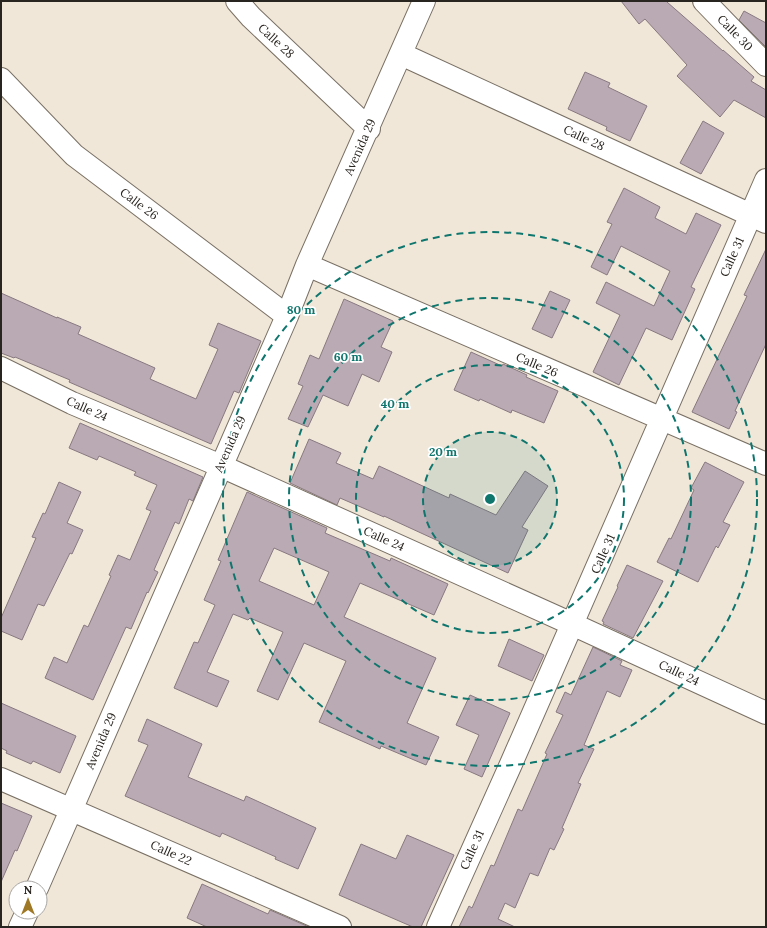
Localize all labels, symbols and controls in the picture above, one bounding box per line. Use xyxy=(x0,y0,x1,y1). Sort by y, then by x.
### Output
street label: Calle 30 xyxy=(714,11,756,54)
street label: Calle 28 xyxy=(255,20,298,61)
street label: Avenida 29 xyxy=(340,116,379,178)
street label: Calle 28 xyxy=(561,121,608,154)
street label: Calle 26 xyxy=(117,184,161,223)
street label: Calle 31 xyxy=(716,235,747,279)
text: 80 m xyxy=(287,302,315,317)
text: 60 m xyxy=(334,349,362,364)
street label: Calle 26 xyxy=(514,349,561,380)
street label: Calle 24 xyxy=(64,393,111,424)
text: 40 m xyxy=(381,396,409,411)
street label: Avenida 29 xyxy=(210,413,249,475)
text: 20 m xyxy=(429,444,457,459)
centre of rings xyxy=(483,492,497,506)
street label: Calle 24 xyxy=(361,523,408,554)
street label: Calle 31 xyxy=(587,532,618,576)
street label: Calle 24 xyxy=(656,657,703,689)
street label: Avenida 29 xyxy=(81,710,119,772)
street label: Calle 31 xyxy=(456,828,487,872)
street label: Calle 22 xyxy=(148,837,194,868)
north arrow xyxy=(8,880,48,920)
text: N xyxy=(24,883,33,897)

